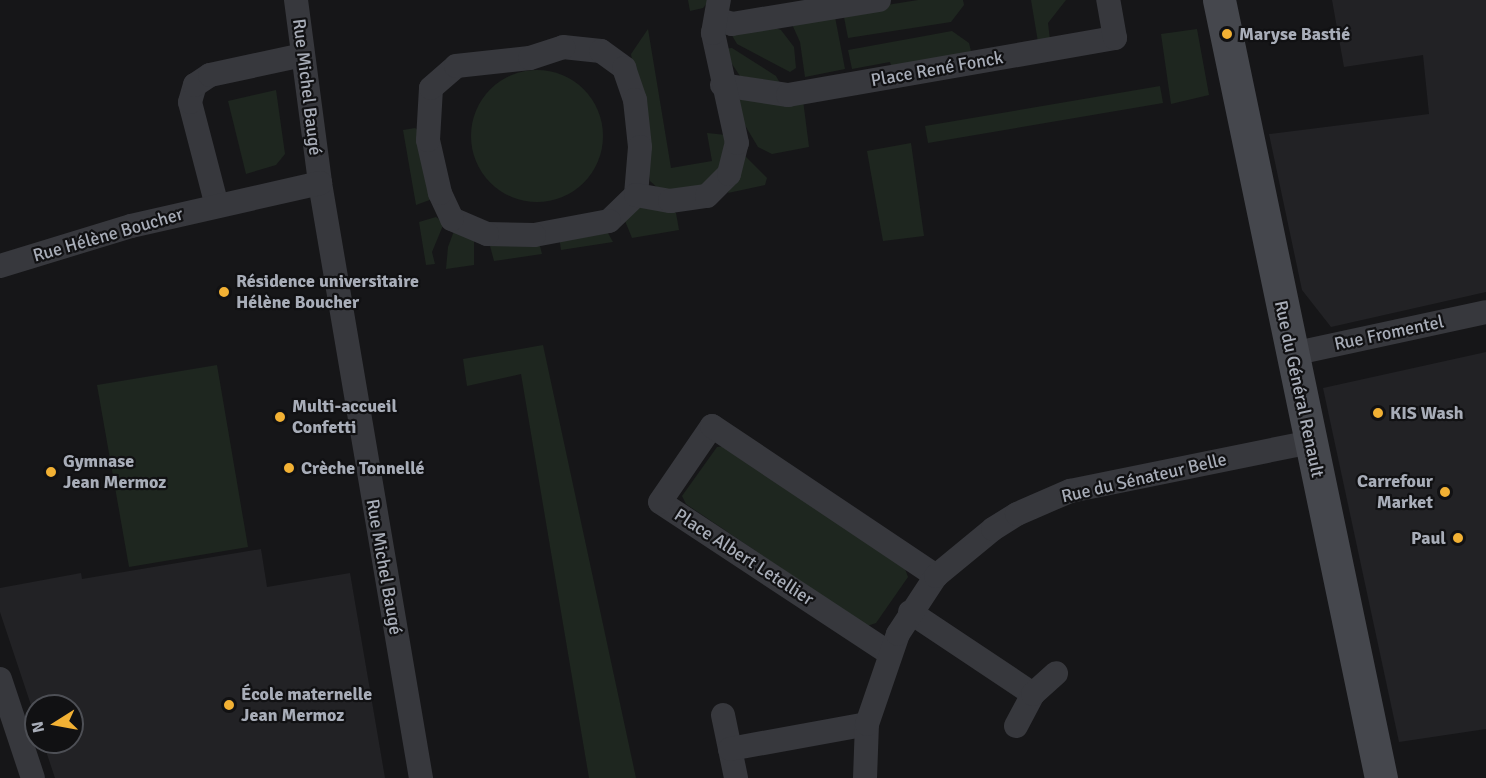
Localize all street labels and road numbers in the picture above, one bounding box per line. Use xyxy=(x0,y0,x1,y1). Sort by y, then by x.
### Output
street label: Rue Michel Baugé xyxy=(288,17,326,157)
street label: Place René Fonck xyxy=(869,47,1005,91)
street label: Rue Hélène Boucher xyxy=(30,203,186,267)
street label: Rue du Général Renault xyxy=(1270,298,1328,480)
street label: Rue Fromentel xyxy=(1332,311,1446,355)
street label: Rue du Sénateur Belle xyxy=(1059,448,1229,508)
street label: Rue Michel Baugé xyxy=(361,497,407,637)
street label: Place Albert Letellier xyxy=(670,504,818,610)

